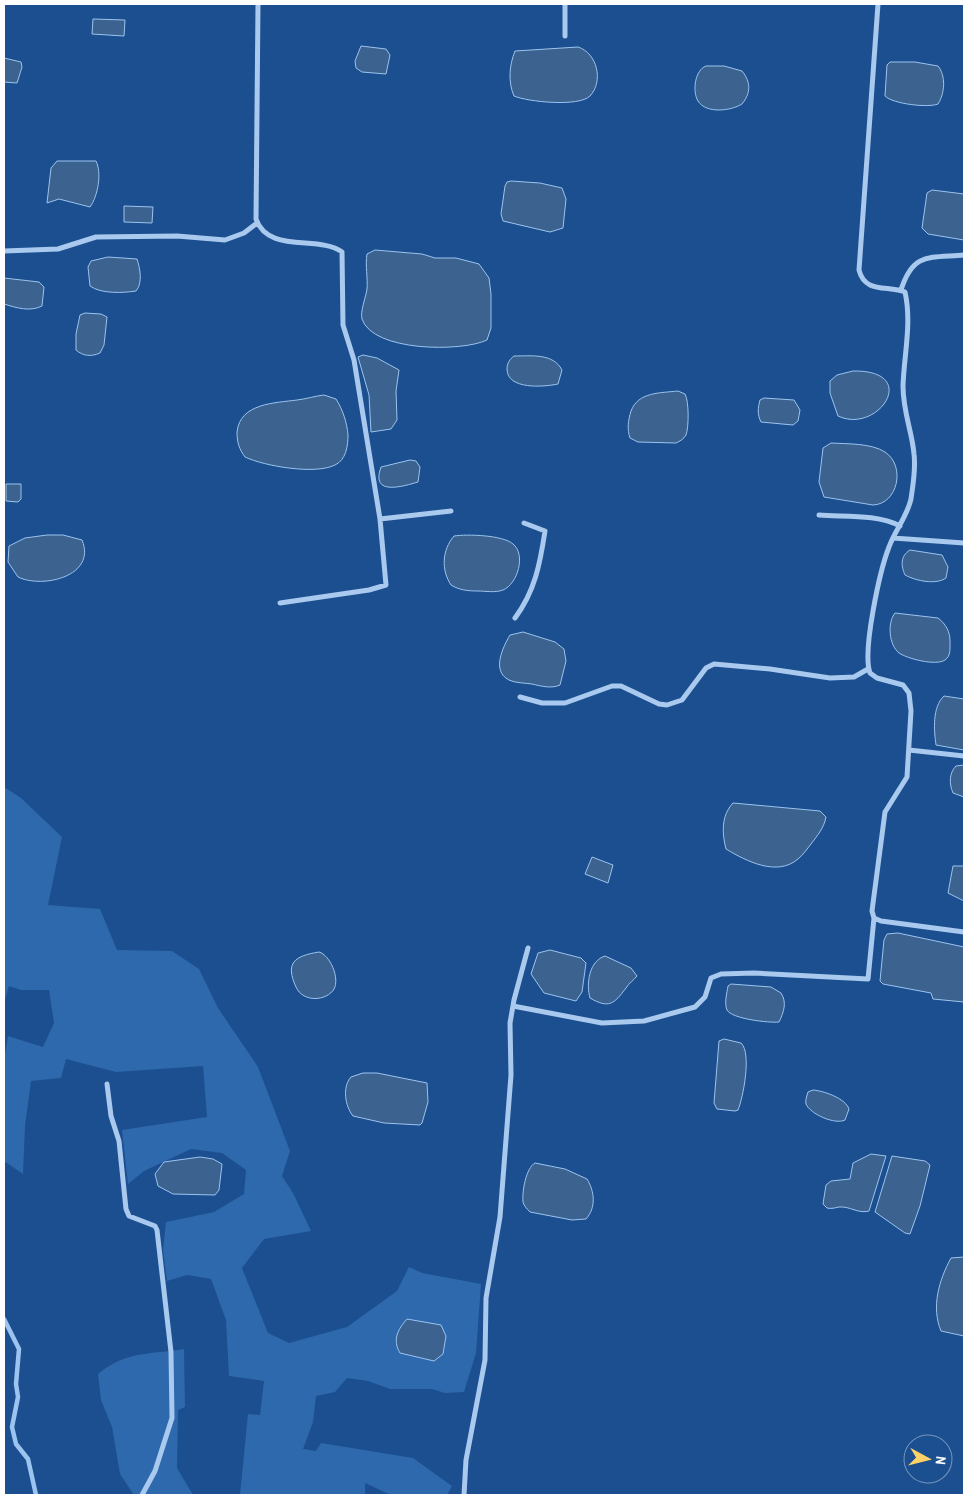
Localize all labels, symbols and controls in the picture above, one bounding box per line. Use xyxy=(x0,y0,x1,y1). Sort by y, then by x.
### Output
north arrow xyxy=(903,1434,953,1484)
text: N xyxy=(931,1455,950,1466)

